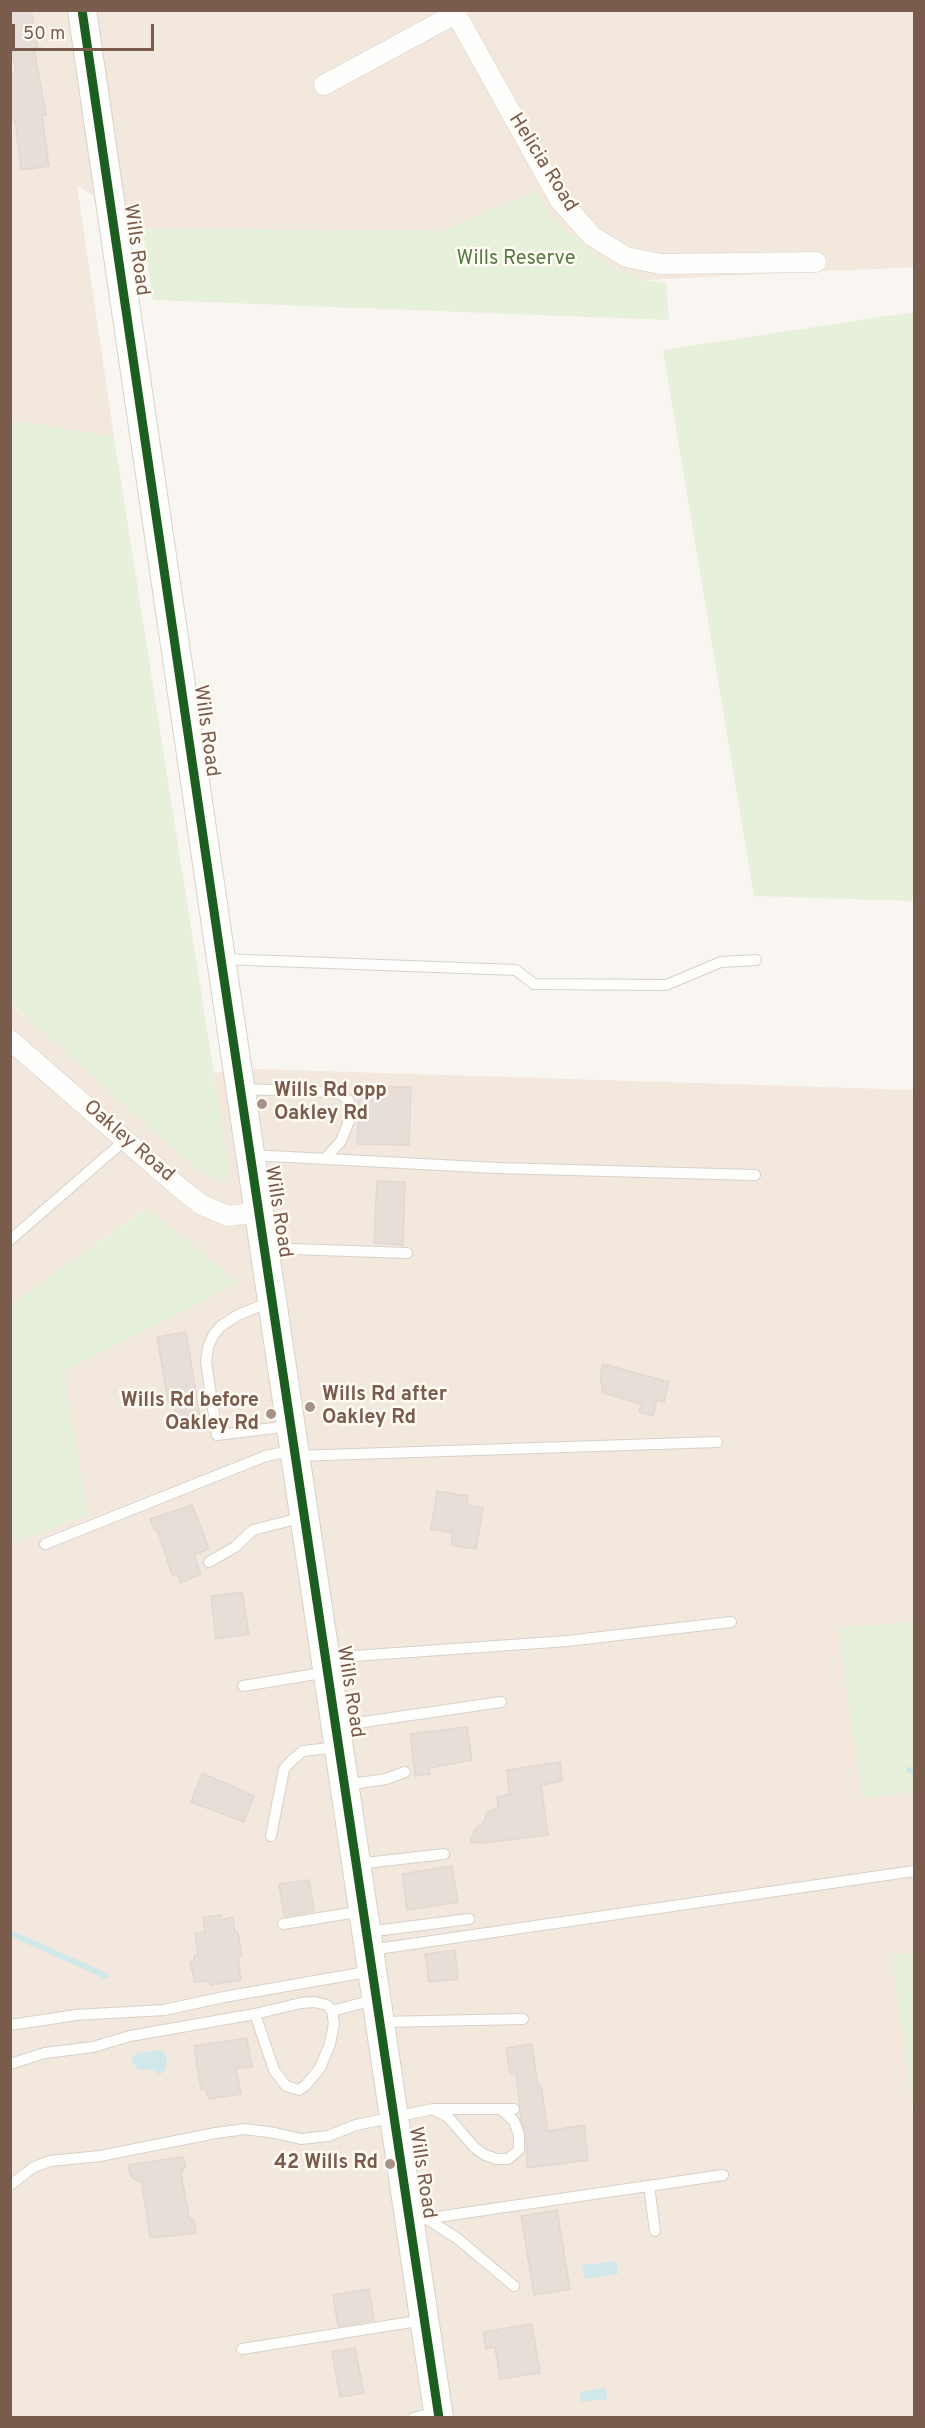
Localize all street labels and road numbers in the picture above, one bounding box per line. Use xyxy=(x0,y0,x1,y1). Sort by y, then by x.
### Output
street label: Helicia Road xyxy=(502,109,582,217)
street label: Wills Road xyxy=(117,202,153,298)
street label: Wills Road xyxy=(187,683,223,779)
street label: Oakley Road xyxy=(78,1096,178,1188)
street label: Wills Road xyxy=(258,1164,296,1260)
street label: Wills Road xyxy=(330,1644,368,1740)
street label: Wills Road xyxy=(402,2125,440,2221)

